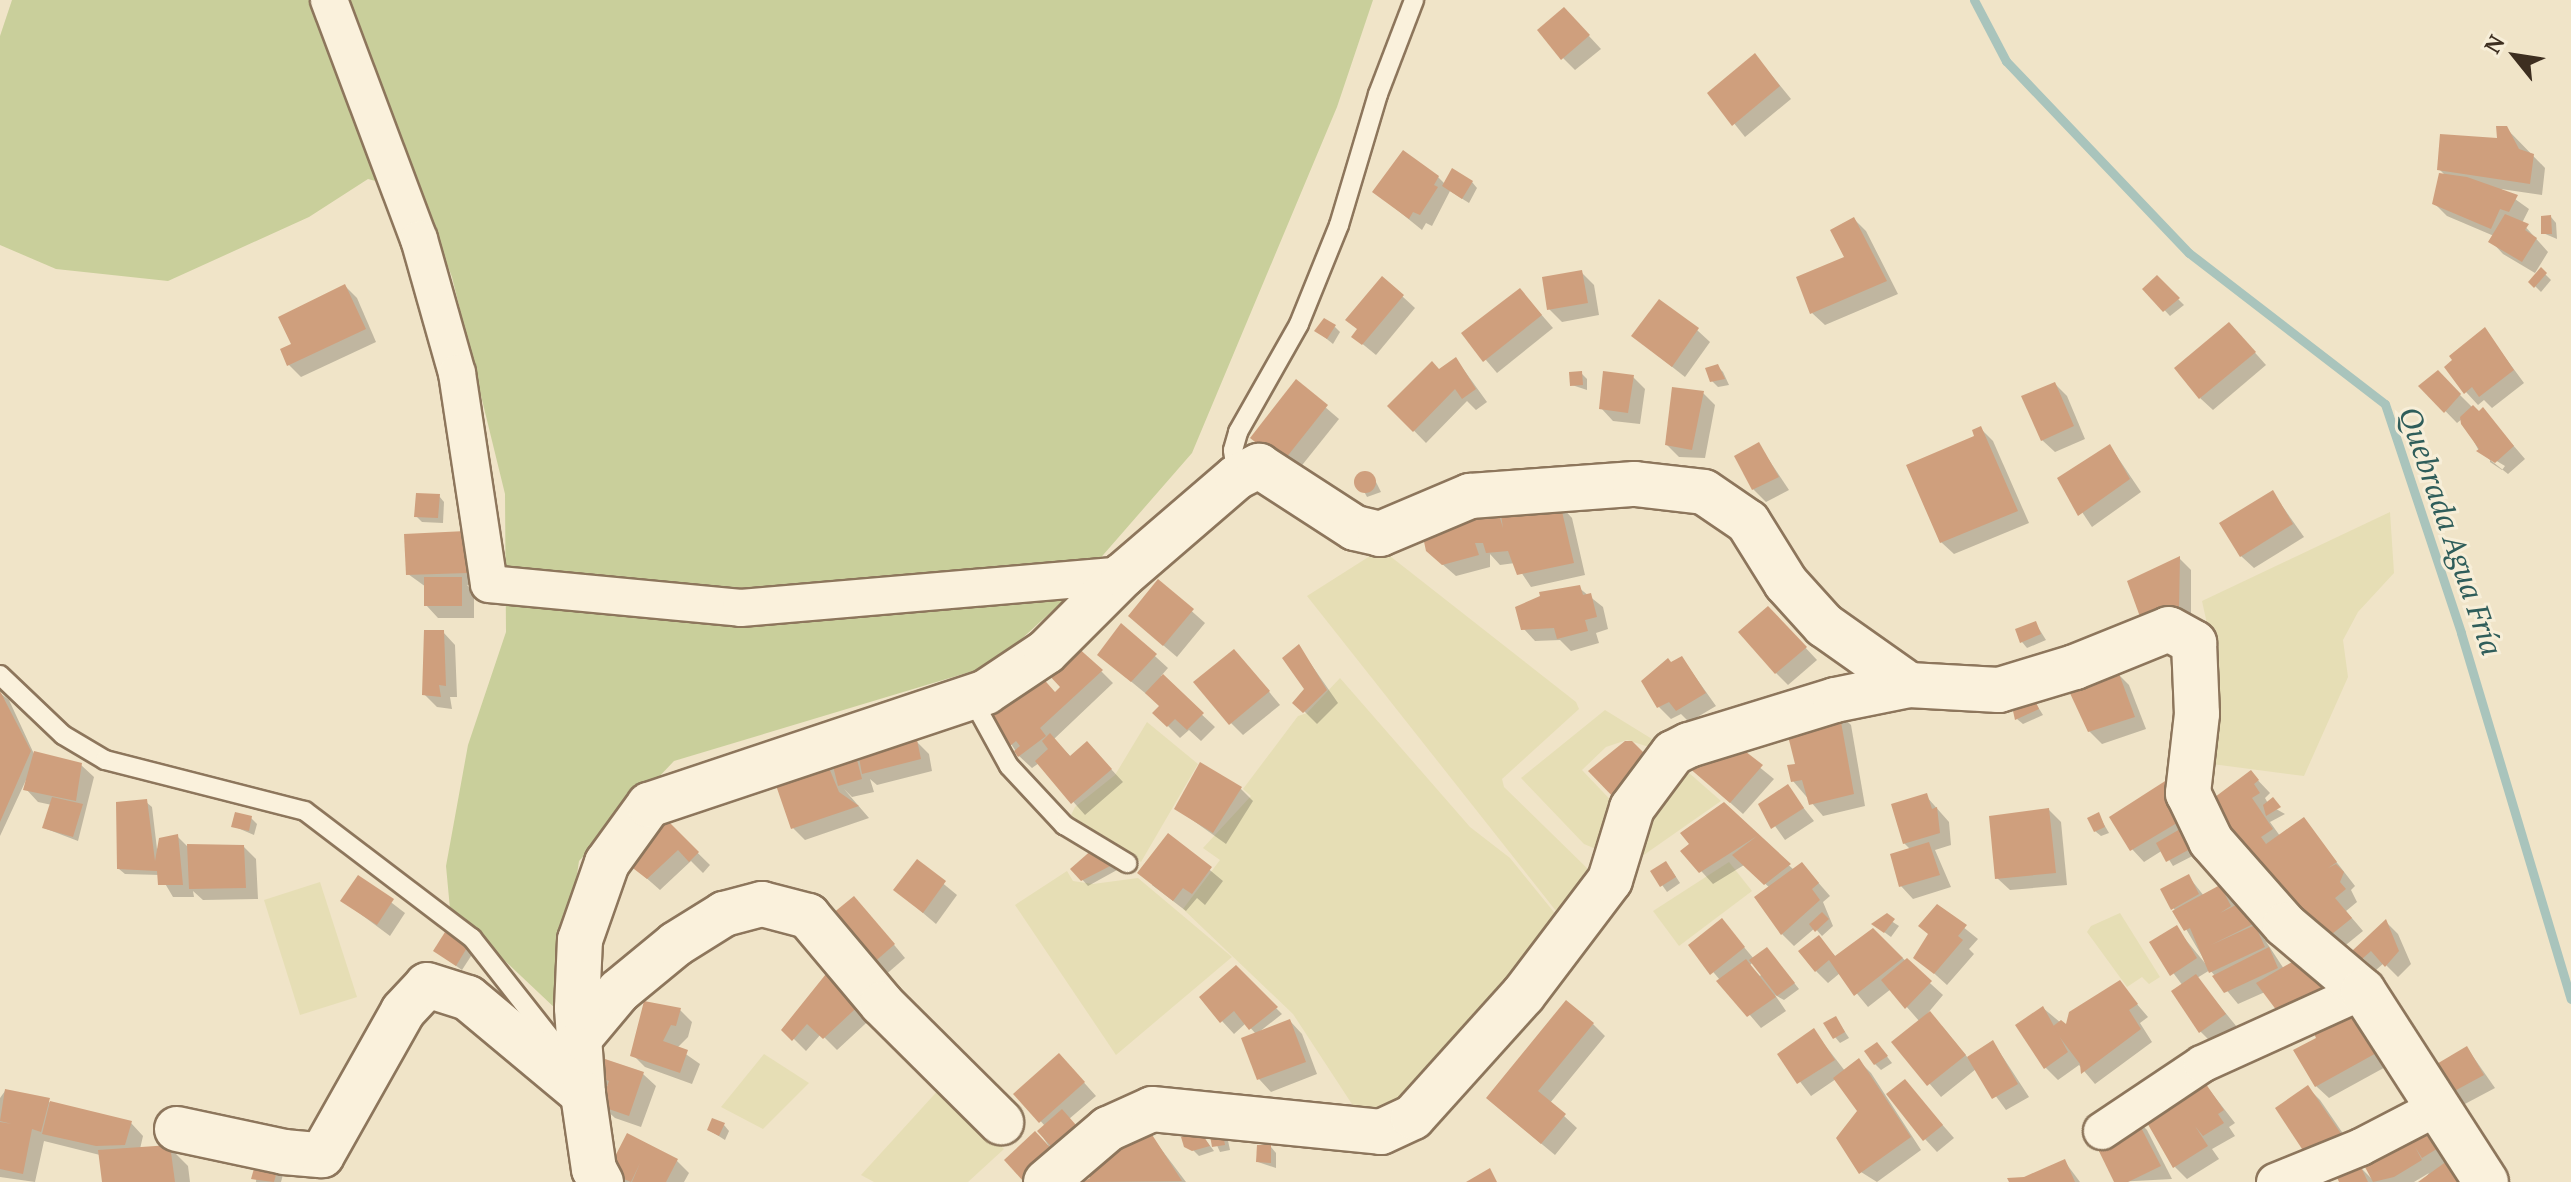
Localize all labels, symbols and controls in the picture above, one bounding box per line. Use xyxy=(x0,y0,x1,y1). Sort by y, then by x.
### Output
north arrow xyxy=(2475,16,2555,96)
text: N xyxy=(2477,29,2511,58)
water label: Quebrada Agua Fría xyxy=(2391,402,2511,660)

